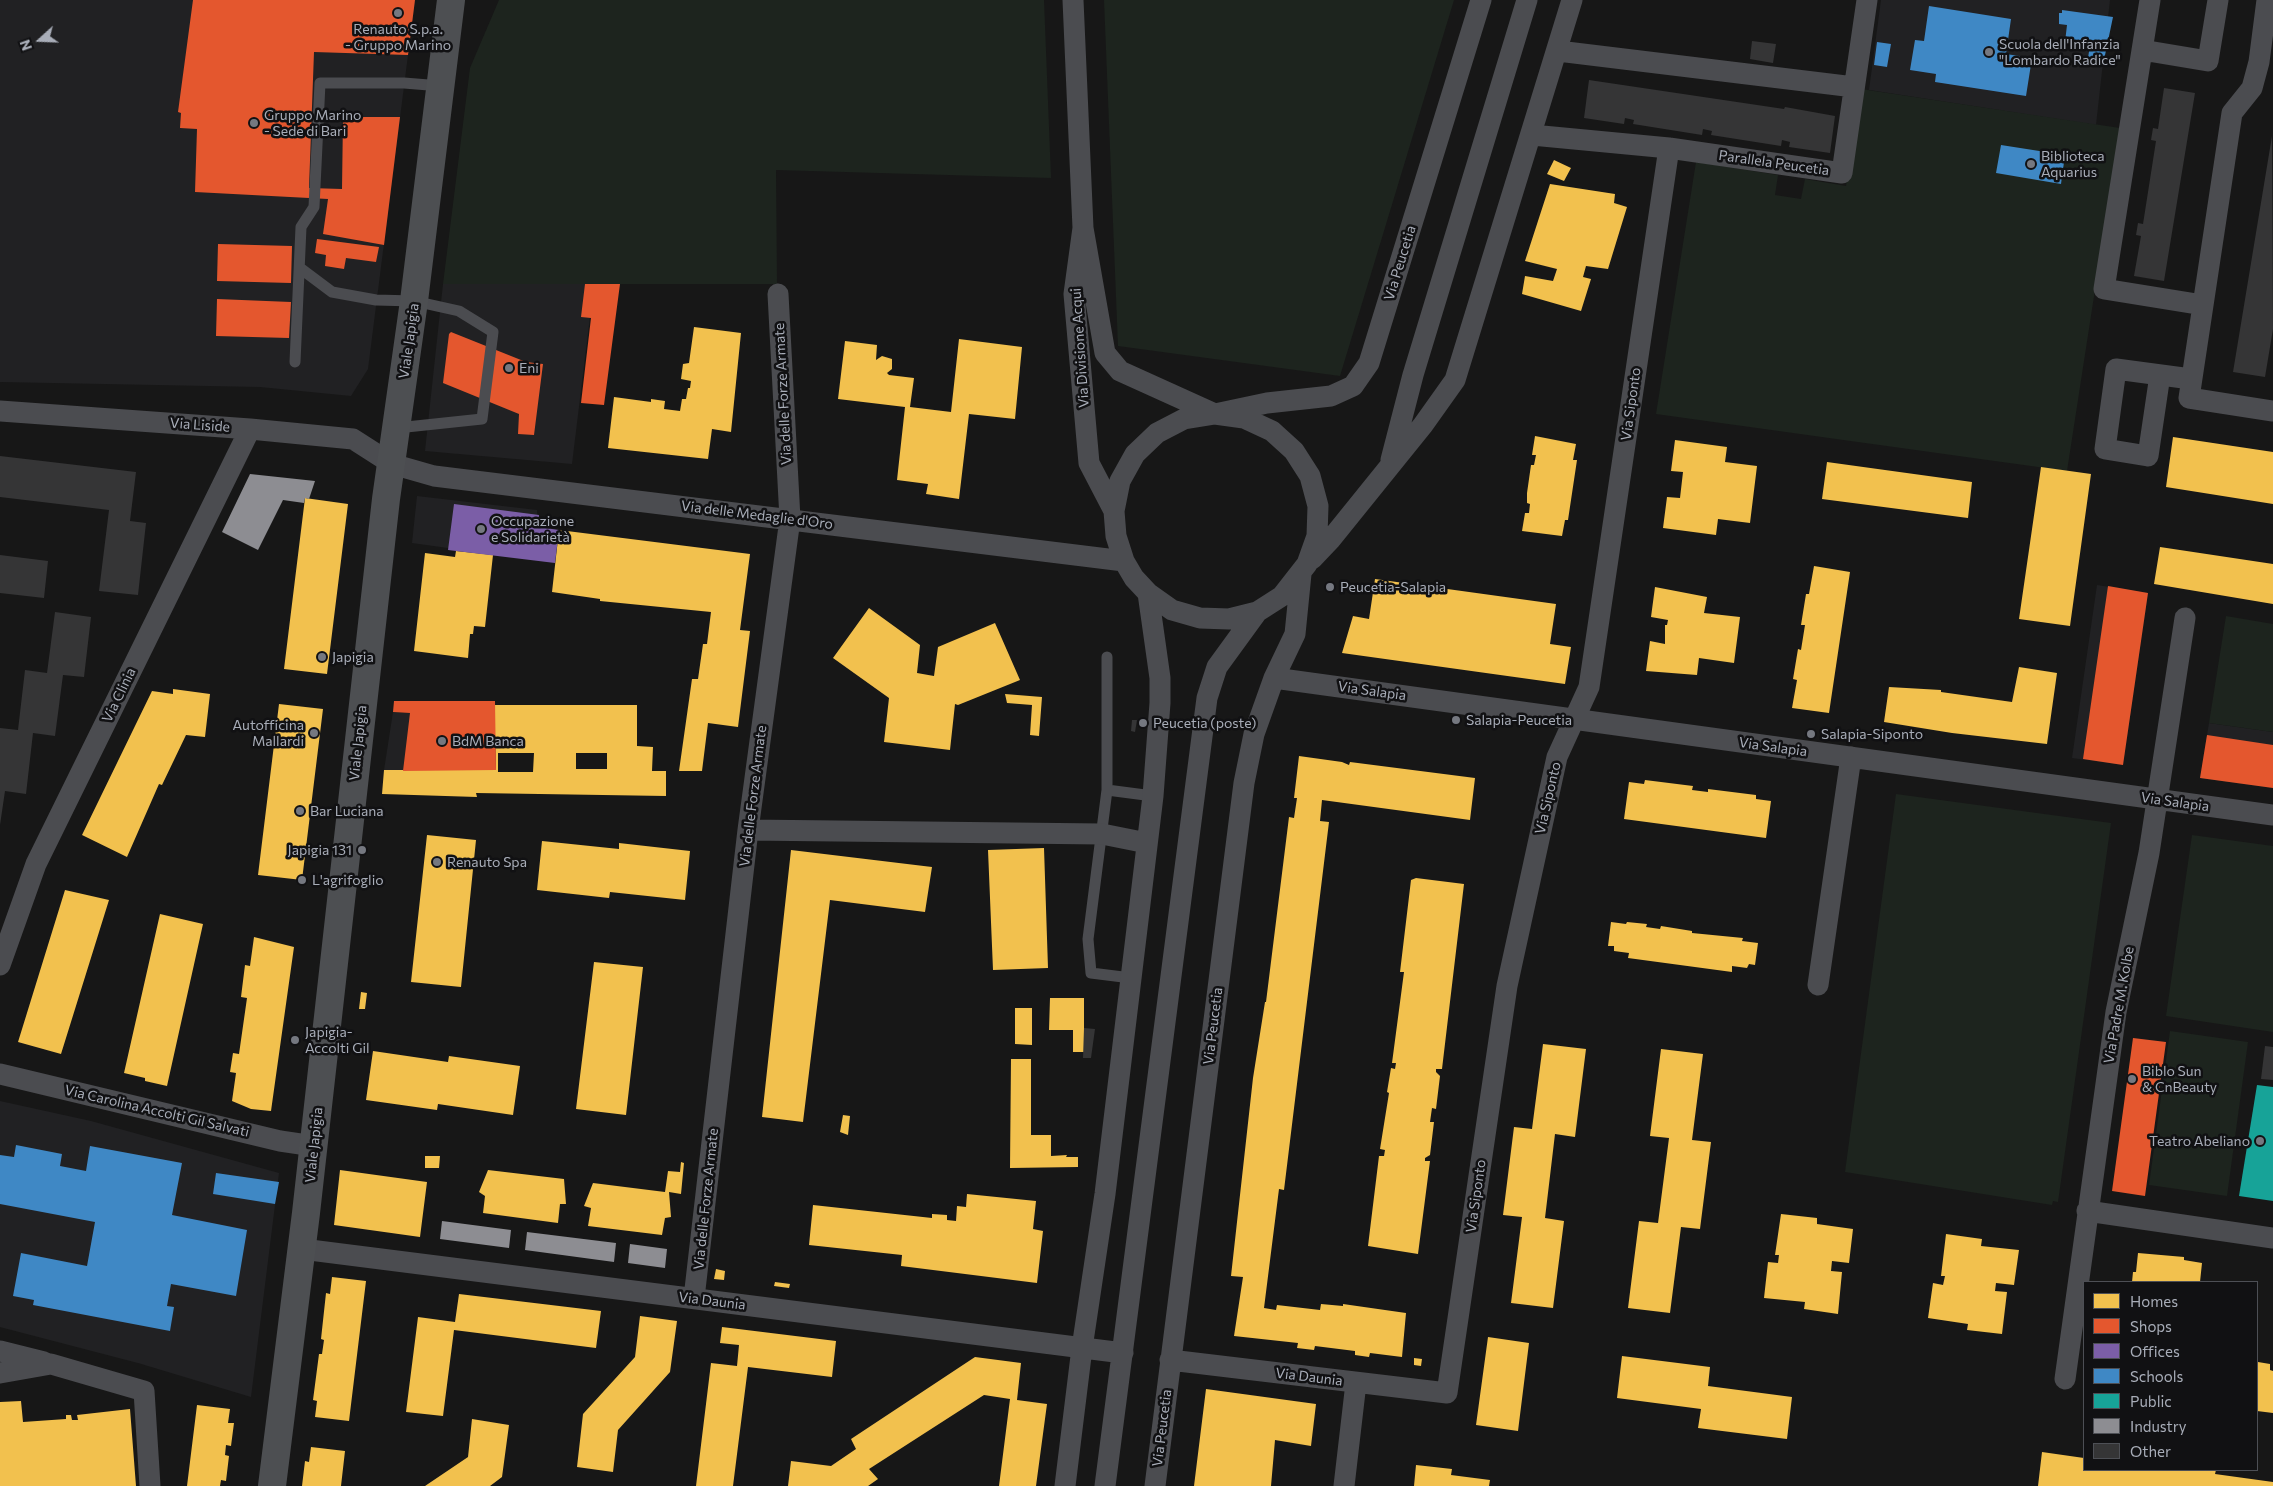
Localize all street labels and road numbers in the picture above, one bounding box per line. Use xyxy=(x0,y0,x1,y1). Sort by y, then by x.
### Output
street label: Parallela Peucetia xyxy=(1718,147,1830,179)
street label: Via Peucetia xyxy=(1381,223,1419,303)
street label: Via Divisione Acqui xyxy=(1067,287,1093,409)
street label: Viale Japigia xyxy=(395,302,423,380)
street label: Via delle Forze Armate xyxy=(771,322,795,466)
street label: Via Siponto xyxy=(1618,366,1644,442)
street label: Via Liside xyxy=(169,415,231,435)
street label: Via delle Medaglie d'Oro xyxy=(680,497,834,533)
street label: Via Clinia xyxy=(99,665,139,725)
street label: Via Salapia xyxy=(1337,678,1407,704)
street label: Viale Japigia xyxy=(346,704,370,782)
street label: Via delle Forze Armate xyxy=(736,724,770,868)
street label: Via Salapia xyxy=(1738,734,1808,760)
street label: Via Siponto xyxy=(1532,760,1564,836)
street label: Via Salapia xyxy=(2140,789,2210,815)
street label: Via Padre M. Kolbe xyxy=(2100,945,2138,1065)
street label: Via Peucetia xyxy=(1200,986,1226,1066)
street label: Via Carolina Accolti Gil Salvati xyxy=(63,1082,251,1140)
street label: Viale Japigia xyxy=(302,1106,326,1184)
street label: Via delle Forze Armate xyxy=(690,1127,722,1271)
street label: Via Siponto xyxy=(1463,1158,1489,1234)
street label: Via Daunia xyxy=(677,1289,747,1313)
street label: Via Daunia xyxy=(1274,1365,1344,1389)
street label: Via Peucetia xyxy=(1149,1388,1175,1468)

